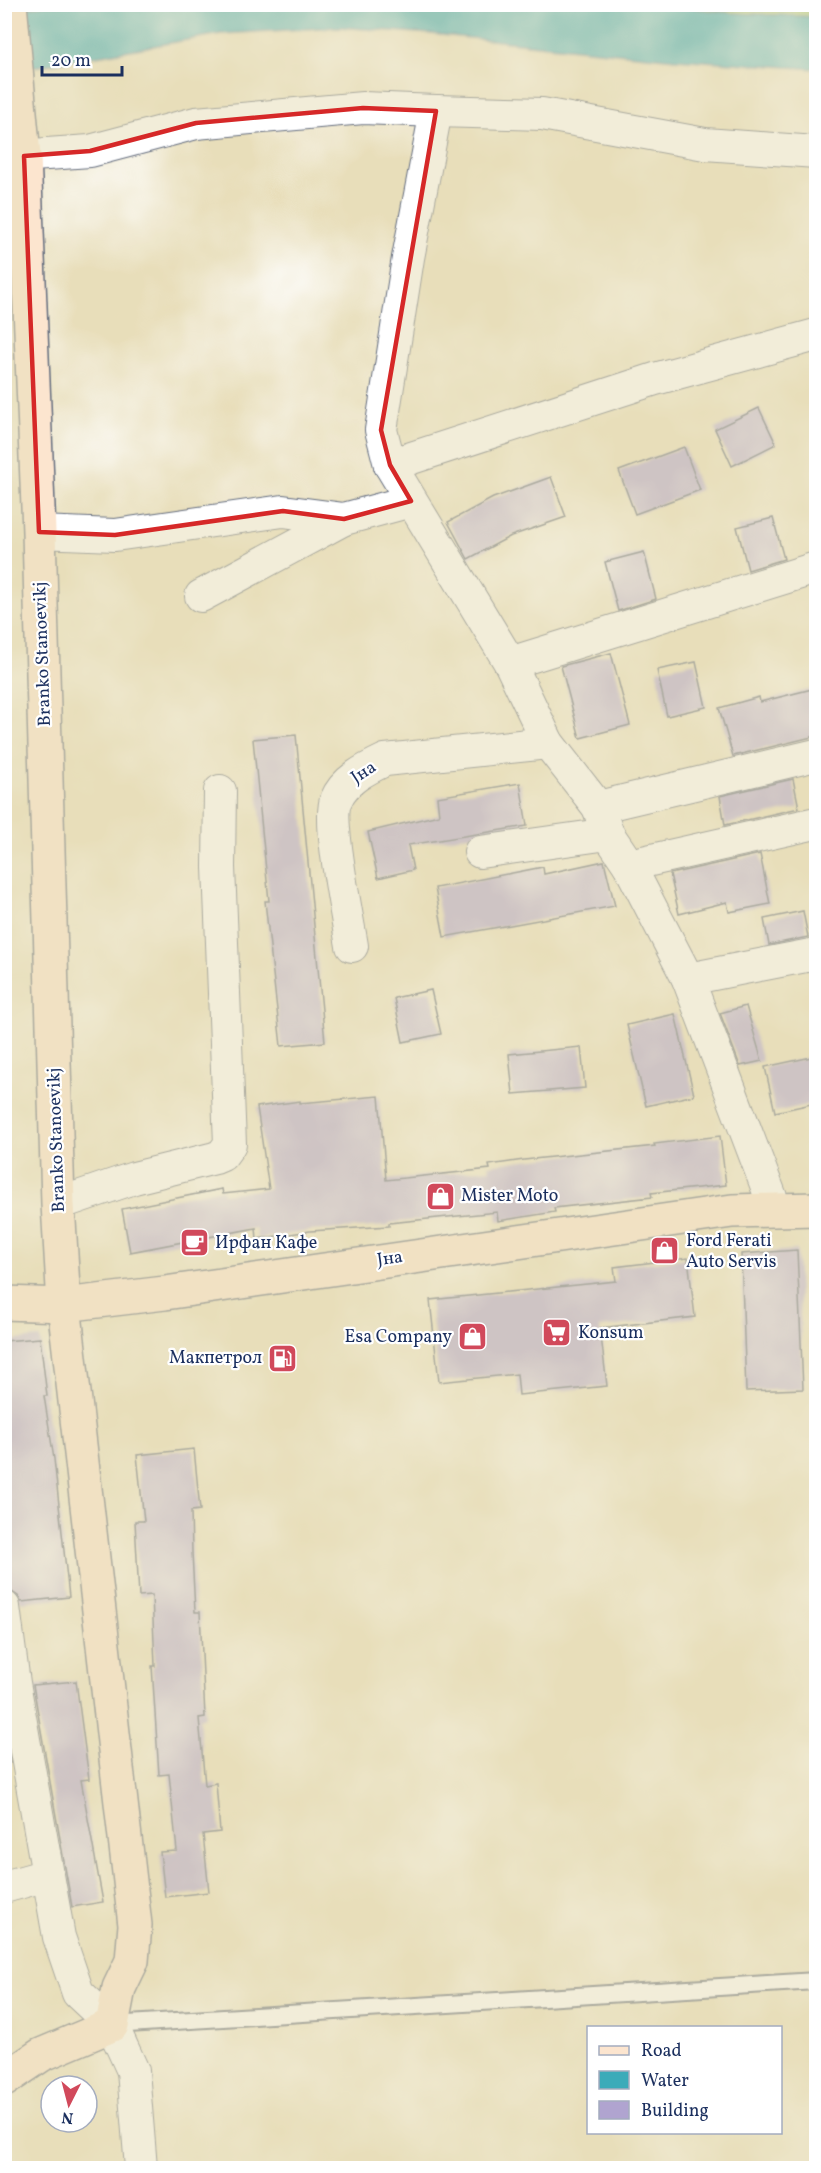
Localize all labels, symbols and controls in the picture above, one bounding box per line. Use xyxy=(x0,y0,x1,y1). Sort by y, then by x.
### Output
scale bar xyxy=(42,39,122,77)
text: 20 m xyxy=(51,49,91,74)
street label: Branko Stanoevikj xyxy=(28,581,58,727)
street label: Јна xyxy=(346,755,382,791)
street label: Branko Stanoevikj xyxy=(42,1067,72,1213)
shop icon: Mister Moto xyxy=(424,1180,456,1212)
place label: Mister Moto xyxy=(461,1184,558,1209)
cafe icon: Ирфан Кафе xyxy=(178,1227,210,1259)
place label: Ford Ferati Auto Servis xyxy=(686,1229,776,1275)
place label: Ирфан Кафе xyxy=(215,1231,317,1256)
shop icon: Ford Ferati Auto Servis xyxy=(649,1235,681,1267)
street label: Јна xyxy=(375,1245,405,1273)
supermarket icon: Konsum xyxy=(541,1317,573,1349)
shop icon: Esa Company xyxy=(457,1321,489,1353)
place label: Konsum xyxy=(578,1321,644,1346)
place label: Esa Company xyxy=(345,1325,452,1350)
fuel station icon: Макпетрол xyxy=(267,1342,299,1374)
place label: Макпетрол xyxy=(169,1346,262,1371)
legend xyxy=(587,2026,782,2134)
text: Road xyxy=(641,2039,682,2064)
text: Water xyxy=(641,2069,689,2094)
north arrow xyxy=(39,2074,99,2134)
text: Building xyxy=(641,2099,709,2124)
text: N xyxy=(60,2105,75,2128)

